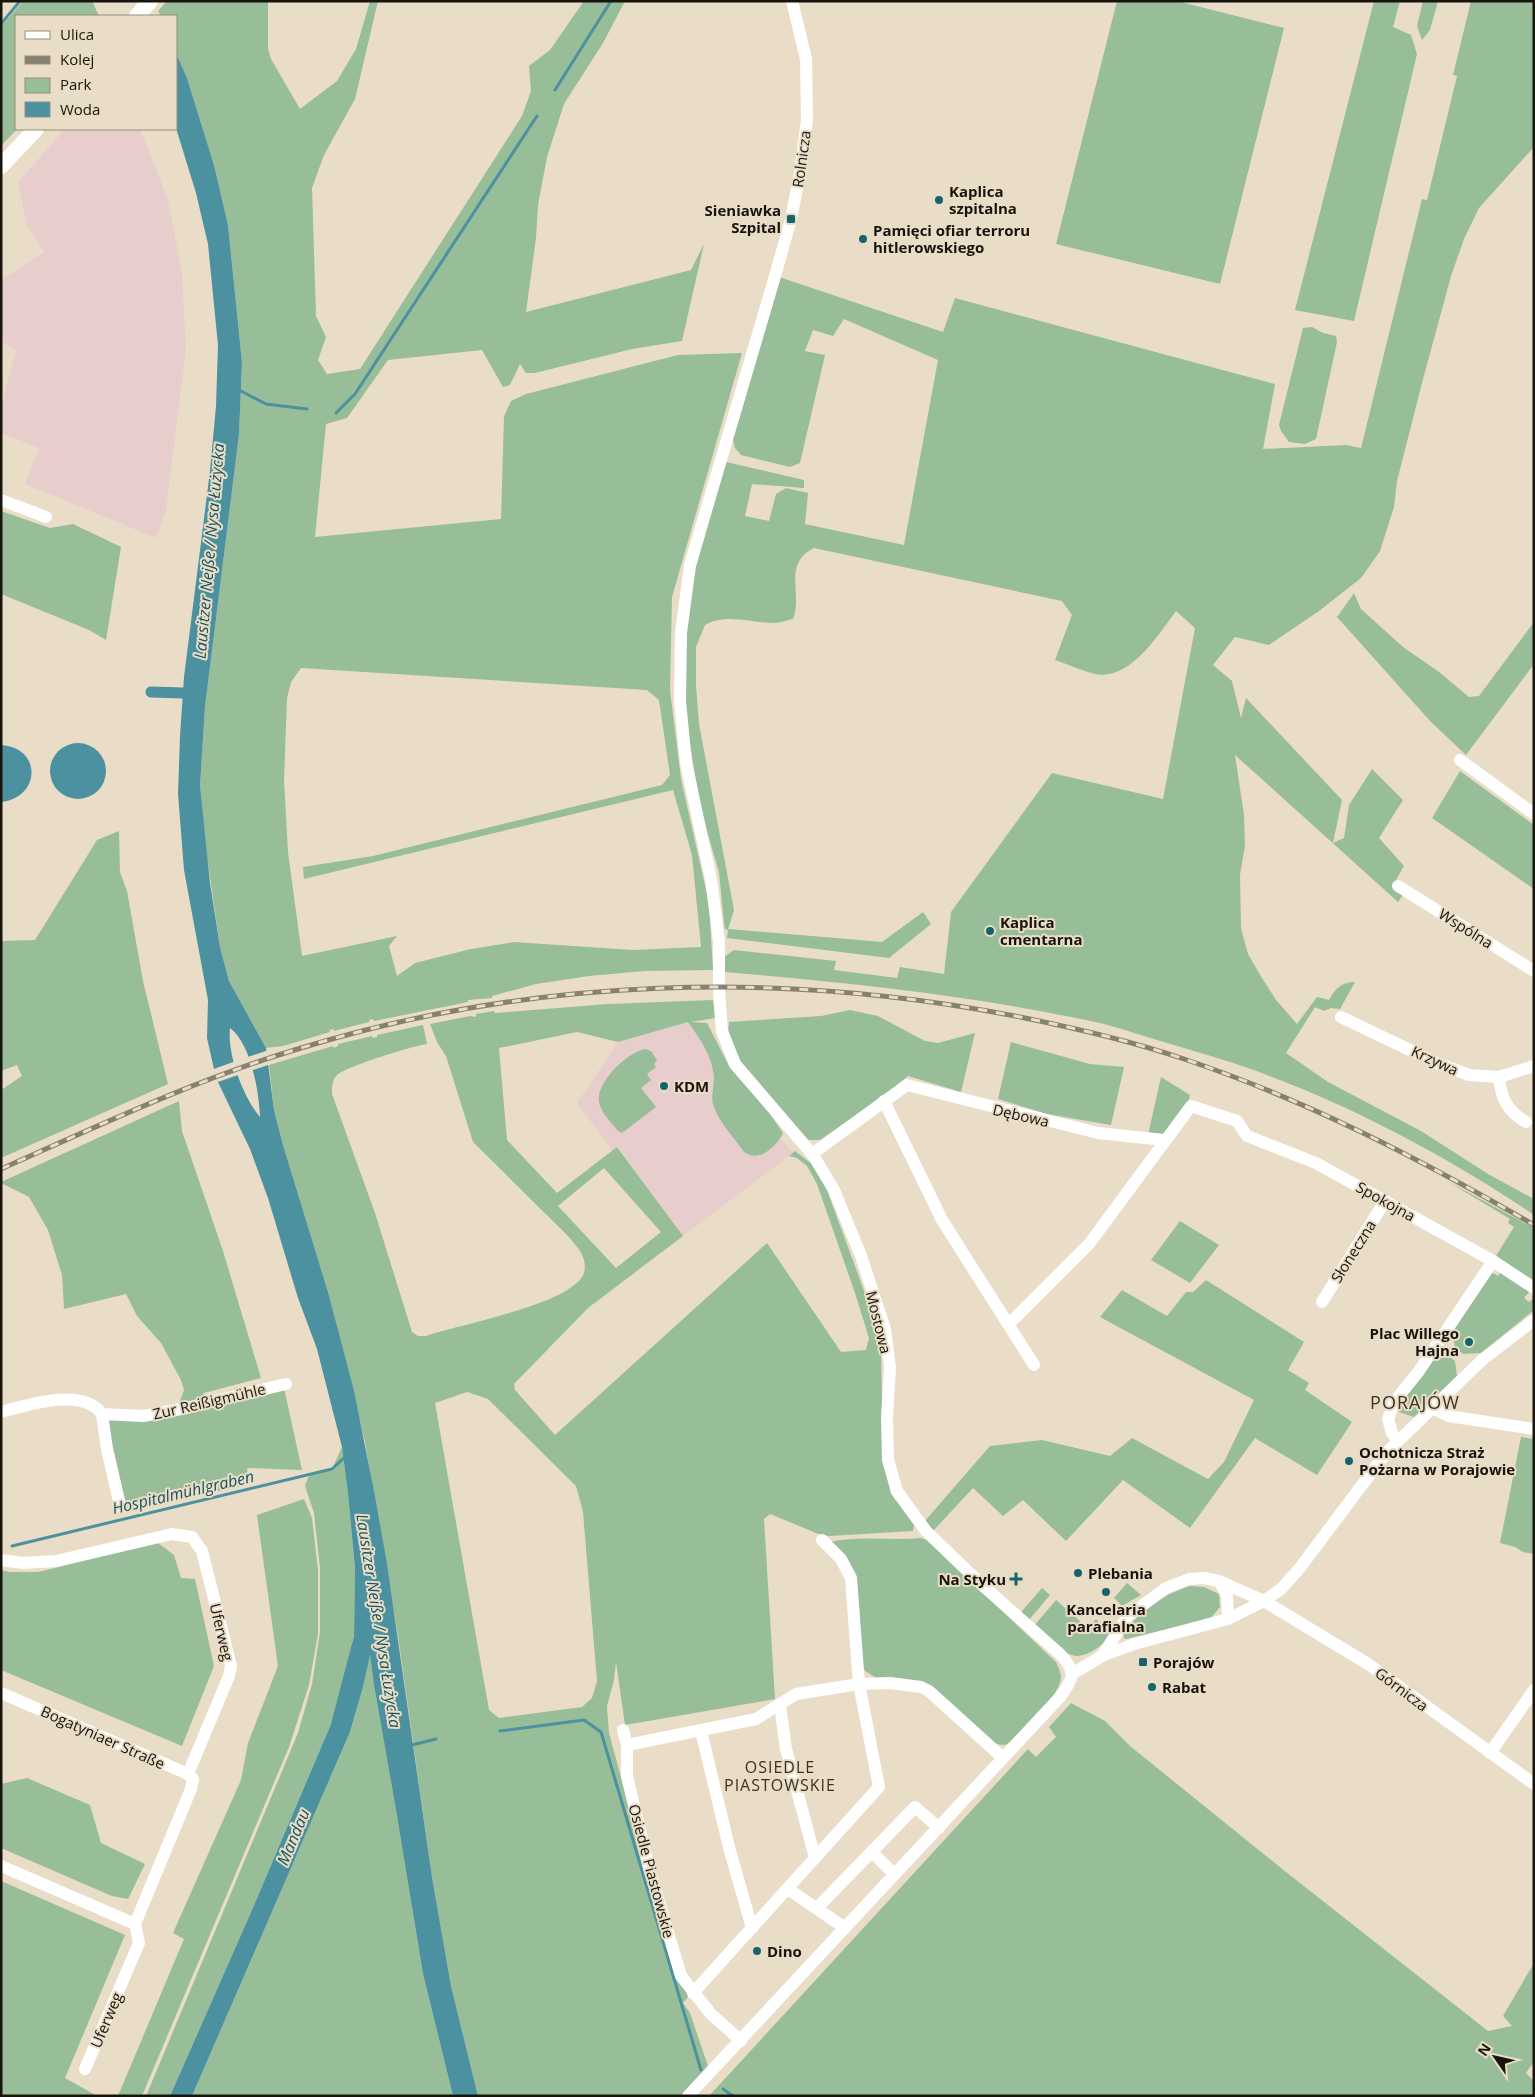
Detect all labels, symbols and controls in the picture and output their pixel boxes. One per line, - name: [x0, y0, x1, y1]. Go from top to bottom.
- legend: [15, 15, 178, 130]
- text: Ulica: [60, 24, 94, 44]
- text: Kolej: [60, 49, 94, 69]
- text: Park: [60, 74, 91, 94]
- text: Woda: [60, 99, 100, 119]
- street label: Rolnicza: [787, 129, 815, 189]
- place label: Kaplica szpitalna: [949, 181, 1017, 218]
- marker: Kaplica szpitalna: [933, 194, 945, 206]
- place label: Sieniawka Szpital: [705, 200, 781, 237]
- marker: Sieniawka Szpital: [785, 213, 797, 225]
- place label: Pamięci ofiar terroru hitlerowskiego: [873, 220, 1030, 257]
- marker: Pamięci ofiar terroru hitlerowskiego: [857, 233, 869, 245]
- water label: Lausitzer Neiße / Nysa Łużycka: [189, 442, 229, 660]
- street label: Wspólna: [1435, 903, 1497, 953]
- place label: Kaplica cmentarna: [1000, 912, 1082, 949]
- marker: Kaplica cmentarna: [984, 925, 996, 937]
- street label: Krzywa: [1408, 1040, 1462, 1080]
- place label: KDM: [674, 1076, 709, 1096]
- marker: KDM: [658, 1080, 670, 1092]
- street label: Dębowa: [991, 1099, 1051, 1131]
- street label: Spokojna: [1353, 1177, 1419, 1225]
- street label: Słoneczna: [1326, 1216, 1380, 1286]
- street label: Mostowa: [862, 1289, 896, 1355]
- place label: Plac Willego Hajna: [1369, 1323, 1459, 1360]
- marker: Plac Willego Hajna: [1463, 1336, 1475, 1348]
- street label: Zur Reißigmühle: [151, 1378, 267, 1424]
- district label: PORAJÓW: [1370, 1390, 1460, 1414]
- place label: Ochotnicza Straż Pożarna w Porajowie: [1359, 1442, 1515, 1479]
- marker: Ochotnicza Straż Pożarna w Porajowie: [1343, 1455, 1355, 1467]
- water label: Hospitalmühlgraben: [110, 1465, 256, 1519]
- water label: Lausitzer Neiße / Nysa Łużycka: [351, 1512, 407, 1730]
- place label: Plebania: [1088, 1563, 1153, 1583]
- marker: Plebania: [1072, 1567, 1084, 1579]
- place label: Na Styku: [938, 1569, 1006, 1589]
- marker: Na Styku: [1010, 1573, 1022, 1585]
- marker: Kancelaria parafialna: [1100, 1586, 1112, 1598]
- place label: Kancelaria parafialna: [1066, 1599, 1146, 1636]
- street label: Uferweg: [206, 1601, 238, 1663]
- place label: Porajów: [1153, 1652, 1214, 1672]
- marker: Porajów: [1137, 1656, 1149, 1668]
- street label: Górnicza: [1371, 1662, 1433, 1716]
- place label: Rabat: [1162, 1677, 1207, 1697]
- marker: Rabat: [1146, 1681, 1158, 1693]
- street label: Bogatyniaer Straße: [38, 1701, 168, 1773]
- district label: OSIEDLE PIASTOWSKIE: [724, 1756, 836, 1796]
- street label: Osiedle Piastowskie: [625, 1802, 679, 1940]
- water label: Mandau: [271, 1805, 315, 1869]
- place label: Dino: [767, 1941, 802, 1961]
- marker: Dino: [751, 1945, 763, 1957]
- street label: Uferweg: [85, 1989, 127, 2051]
- north arrow: [1470, 2032, 1520, 2082]
- text: N: [1473, 2039, 1495, 2059]

